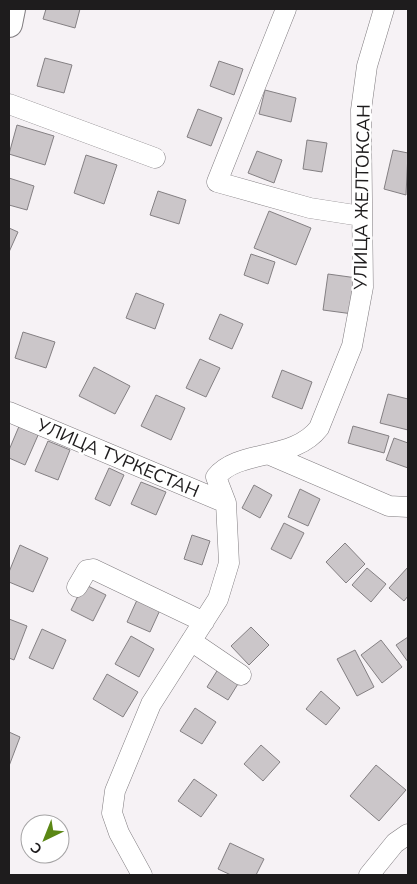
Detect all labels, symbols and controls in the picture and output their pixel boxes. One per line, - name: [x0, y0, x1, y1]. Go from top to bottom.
- street label: УЛИЦА ЖЕЛТОКСАН: [348, 104, 376, 291]
- street label: УЛИЦА ТУРКЕСТАН: [32, 413, 203, 503]
- north arrow: [20, 814, 70, 864]
- text: С: [26, 838, 46, 858]

